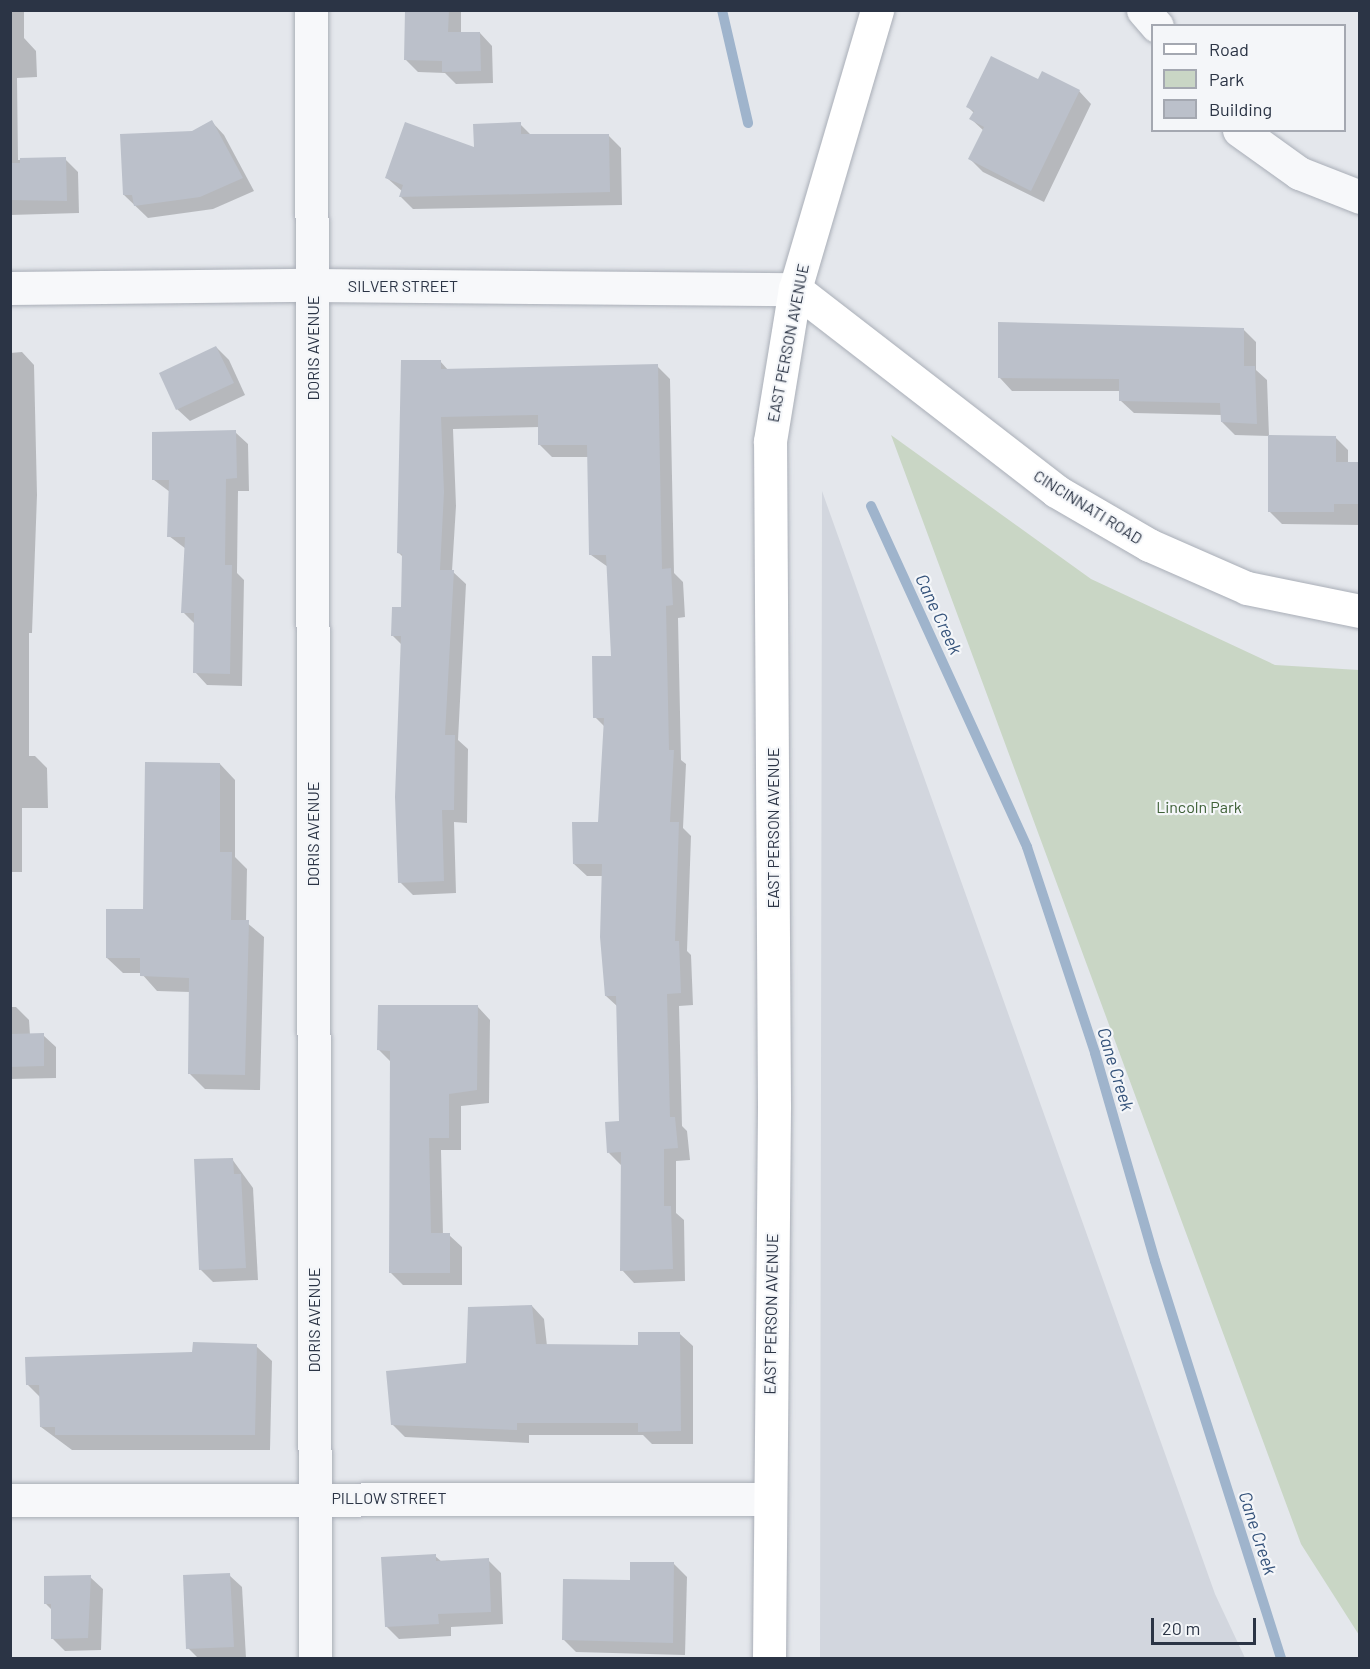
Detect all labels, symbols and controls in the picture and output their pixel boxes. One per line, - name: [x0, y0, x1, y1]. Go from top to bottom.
- legend: [1151, 24, 1346, 132]
- text: Road: [1209, 38, 1249, 60]
- text: Park: [1209, 68, 1244, 90]
- text: Building: [1209, 98, 1272, 120]
- street label: EAST PERSON AVENUE: [763, 262, 813, 424]
- street label: SILVER STREET: [348, 276, 458, 296]
- street label: DORIS AVENUE: [303, 296, 323, 400]
- street label: CINCINNATI ROAD: [1030, 466, 1146, 548]
- water label: Cane Creek: [911, 570, 967, 658]
- street label: EAST PERSON AVENUE: [763, 747, 783, 909]
- street label: DORIS AVENUE: [303, 782, 323, 886]
- park label: Lincoln Park: [1156, 797, 1242, 817]
- water label: Cane Creek: [1093, 1025, 1139, 1113]
- street label: EAST PERSON AVENUE: [760, 1233, 782, 1395]
- street label: DORIS AVENUE: [304, 1268, 324, 1372]
- street label: PILLOW STREET: [331, 1488, 447, 1508]
- water label: Cane Creek: [1234, 1489, 1282, 1577]
- scale bar: [1154, 1606, 1259, 1644]
- text: 20 m: [1162, 1617, 1200, 1639]

